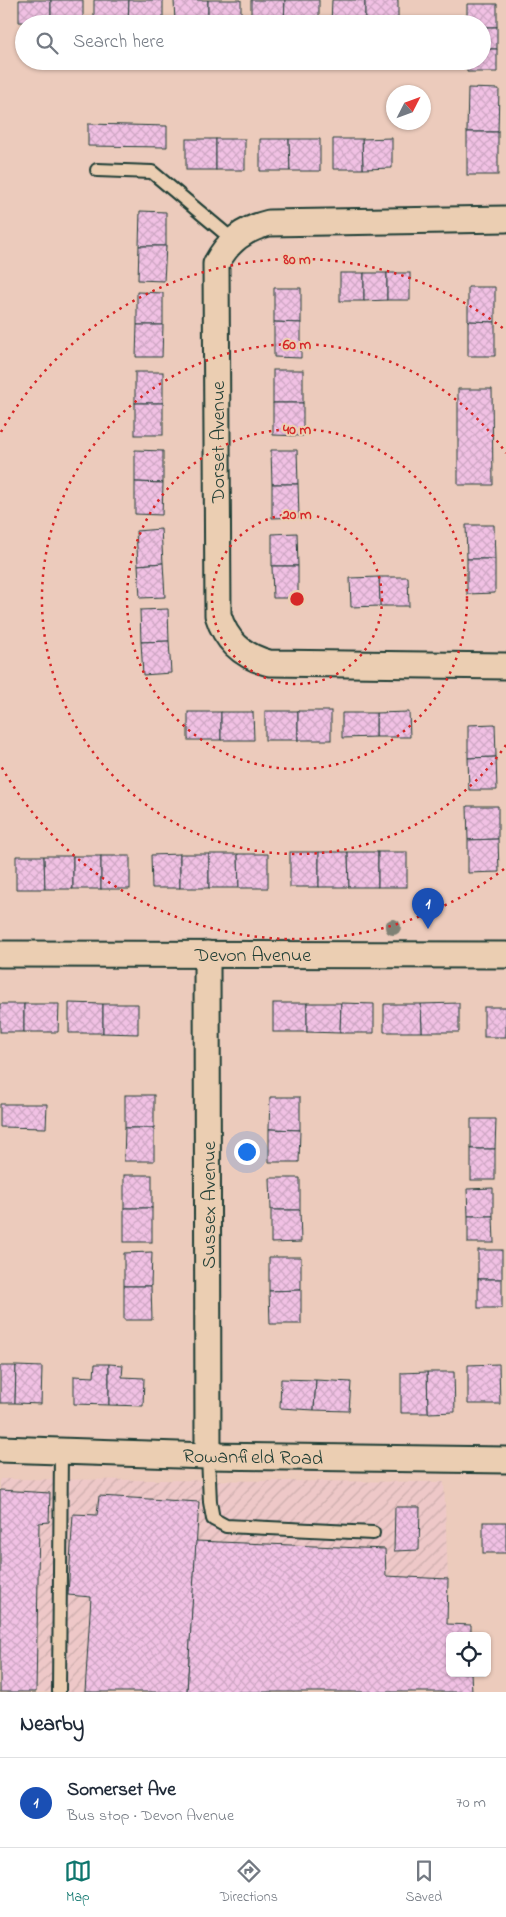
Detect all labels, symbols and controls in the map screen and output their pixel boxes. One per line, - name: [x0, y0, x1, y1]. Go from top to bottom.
- search box: [15, 15, 491, 70]
- icon: search: [33, 29, 61, 57]
- text: Search here: [73, 29, 164, 56]
- north arrow: [386, 85, 431, 130]
- text: 80 m: [282, 249, 311, 271]
- text: 60 m: [282, 334, 312, 356]
- street label: Dorset Avenue: [205, 381, 234, 504]
- text: 40 m: [282, 419, 311, 441]
- text: 20 m: [281, 504, 312, 526]
- centre of rings: [288, 590, 306, 608]
- pin: 1: [412, 888, 444, 929]
- street label: Devon Avenue: [194, 942, 311, 971]
- your location: [234, 1139, 260, 1165]
- street label: Sussex Avenue: [196, 1141, 225, 1269]
- street label: Rowanfield Road: [183, 1443, 323, 1474]
- map controls: [446, 1632, 491, 1677]
- button: locate: [446, 1632, 491, 1677]
- text: Nearby: [20, 1710, 84, 1740]
- text: Somerset Ave: [67, 1777, 176, 1804]
- text: 1: [33, 1791, 39, 1815]
- text: 70 m: [456, 1791, 486, 1815]
- text: Bus stop · Devon Avenue: [67, 1804, 234, 1828]
- tab: Map: [64, 1857, 92, 1908]
- tab: Directions: [220, 1857, 278, 1908]
- tab: Saved: [406, 1857, 442, 1908]

